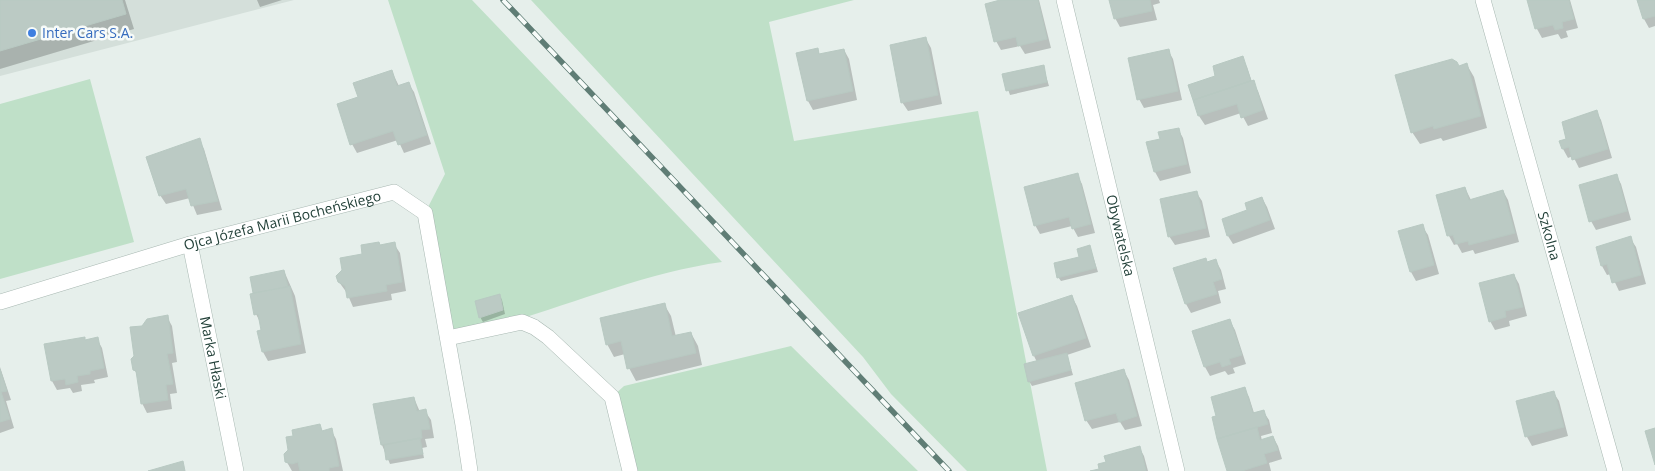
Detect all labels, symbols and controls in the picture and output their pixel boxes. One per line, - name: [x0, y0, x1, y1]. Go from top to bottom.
- place label: Inter Cars S.A.: [42, 23, 133, 42]
- marker: Inter Cars S.A.: [26, 27, 38, 39]
- street label: Ojca Józefa Marii Bocheńskiego: [181, 186, 383, 254]
- street label: Obywatelska: [1102, 192, 1140, 278]
- street label: Szkolna: [1534, 209, 1565, 262]
- street label: Marka Hłaski: [196, 314, 231, 401]

